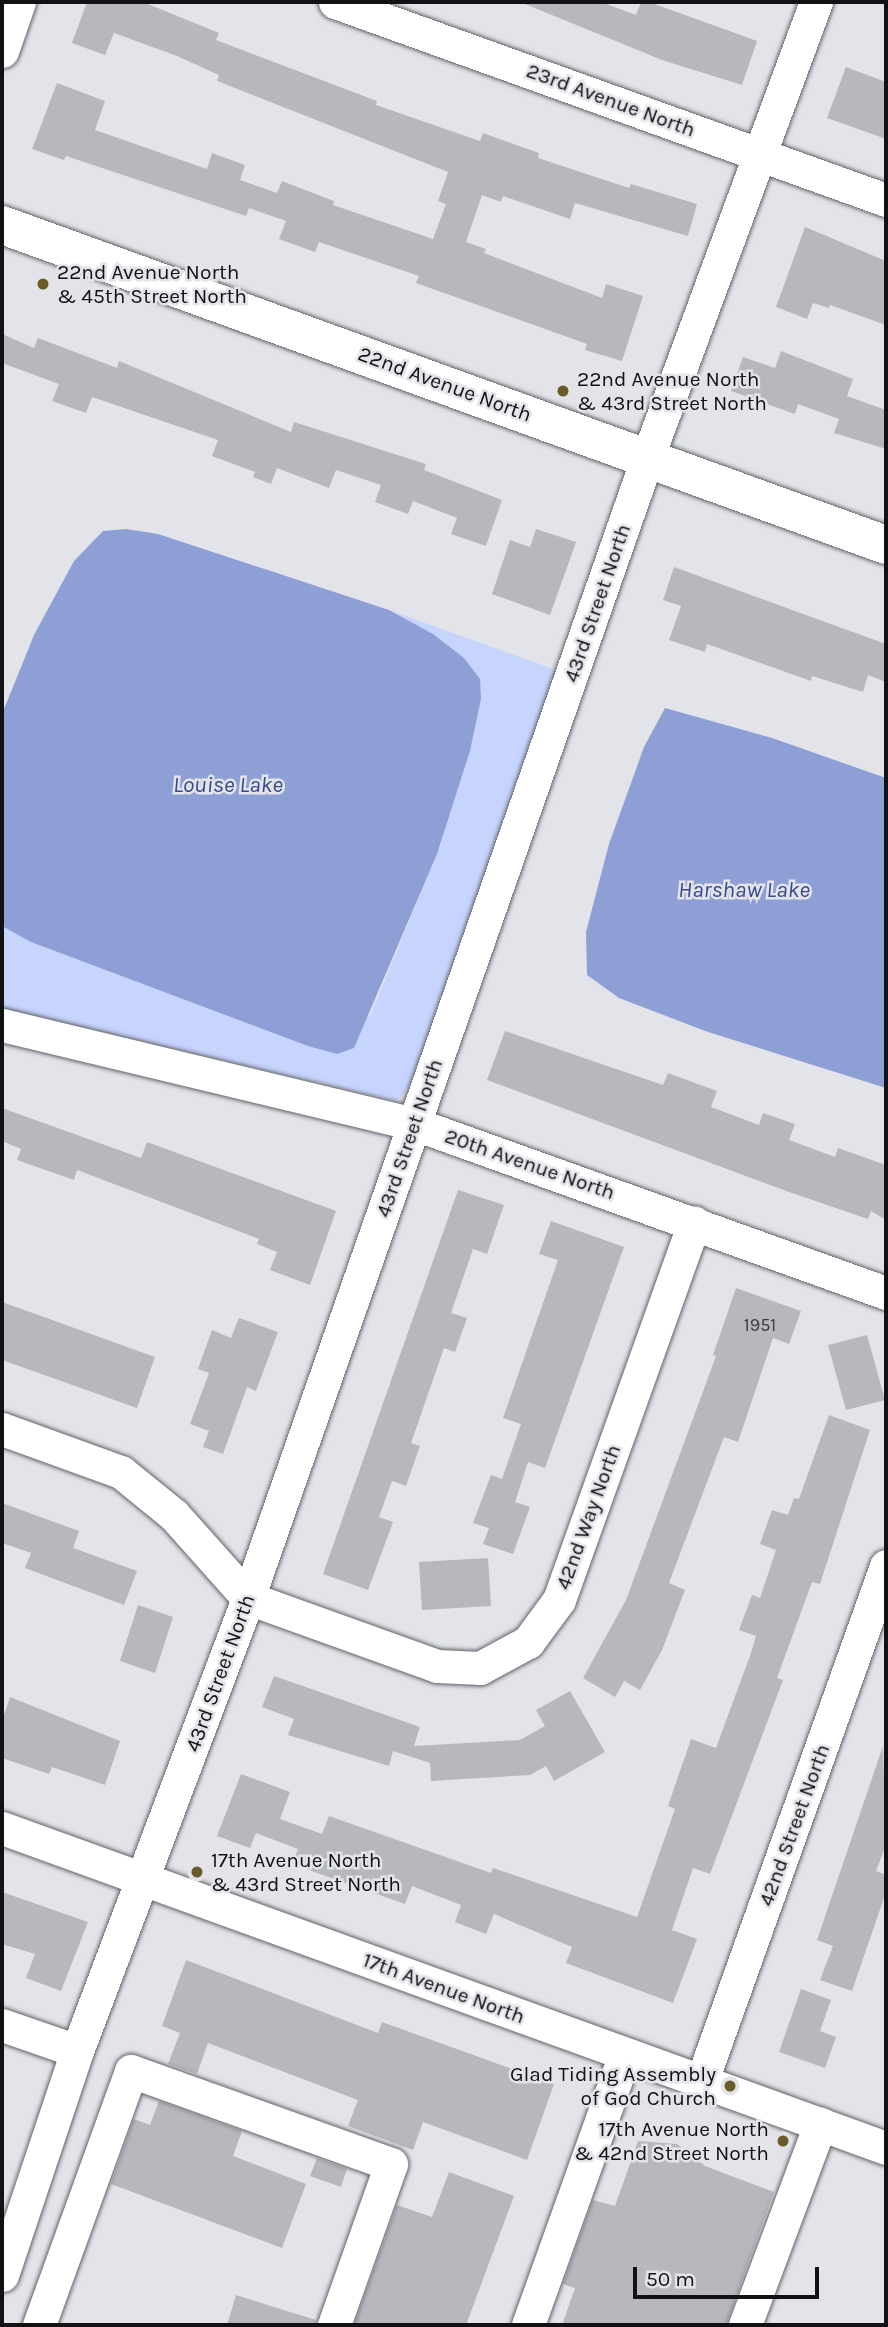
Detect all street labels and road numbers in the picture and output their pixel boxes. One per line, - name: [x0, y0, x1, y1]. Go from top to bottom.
- street label: 23rd Avenue North: [523, 58, 699, 142]
- street label: 22nd Avenue North: [355, 341, 535, 427]
- street label: 43rd Street North: [558, 521, 636, 685]
- street label: 43rd Street North: [370, 1056, 448, 1220]
- street label: 20th Avenue North: [442, 1123, 618, 1205]
- street label: 42nd Way North: [550, 1441, 626, 1593]
- street label: 43rd Street North: [180, 1591, 260, 1755]
- street label: 42nd Street North: [753, 1741, 835, 1909]
- street label: 17th Avenue North: [360, 1947, 528, 2029]

